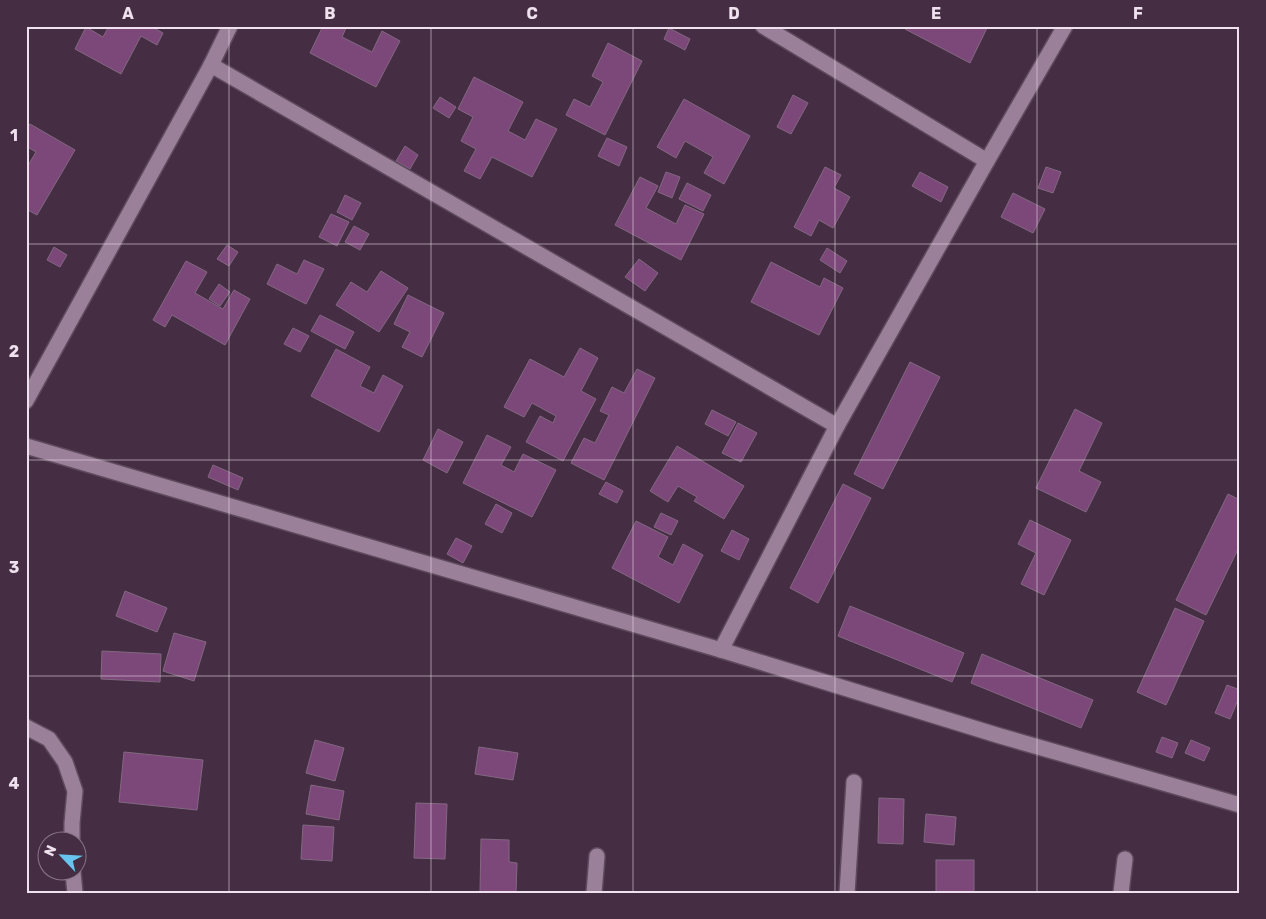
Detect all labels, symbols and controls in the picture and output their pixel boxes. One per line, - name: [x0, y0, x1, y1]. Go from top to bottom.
- text: A: [122, 4, 134, 23]
- text: B: [324, 4, 336, 23]
- text: C: [526, 4, 538, 23]
- text: D: [728, 4, 740, 23]
- text: E: [931, 4, 941, 23]
- text: F: [1133, 4, 1143, 23]
- text: 1: [10, 126, 18, 145]
- text: 2: [9, 342, 19, 361]
- text: 3: [9, 558, 19, 577]
- text: 4: [9, 774, 20, 793]
- north arrow: [38, 832, 88, 882]
- text: N: [41, 843, 61, 859]

